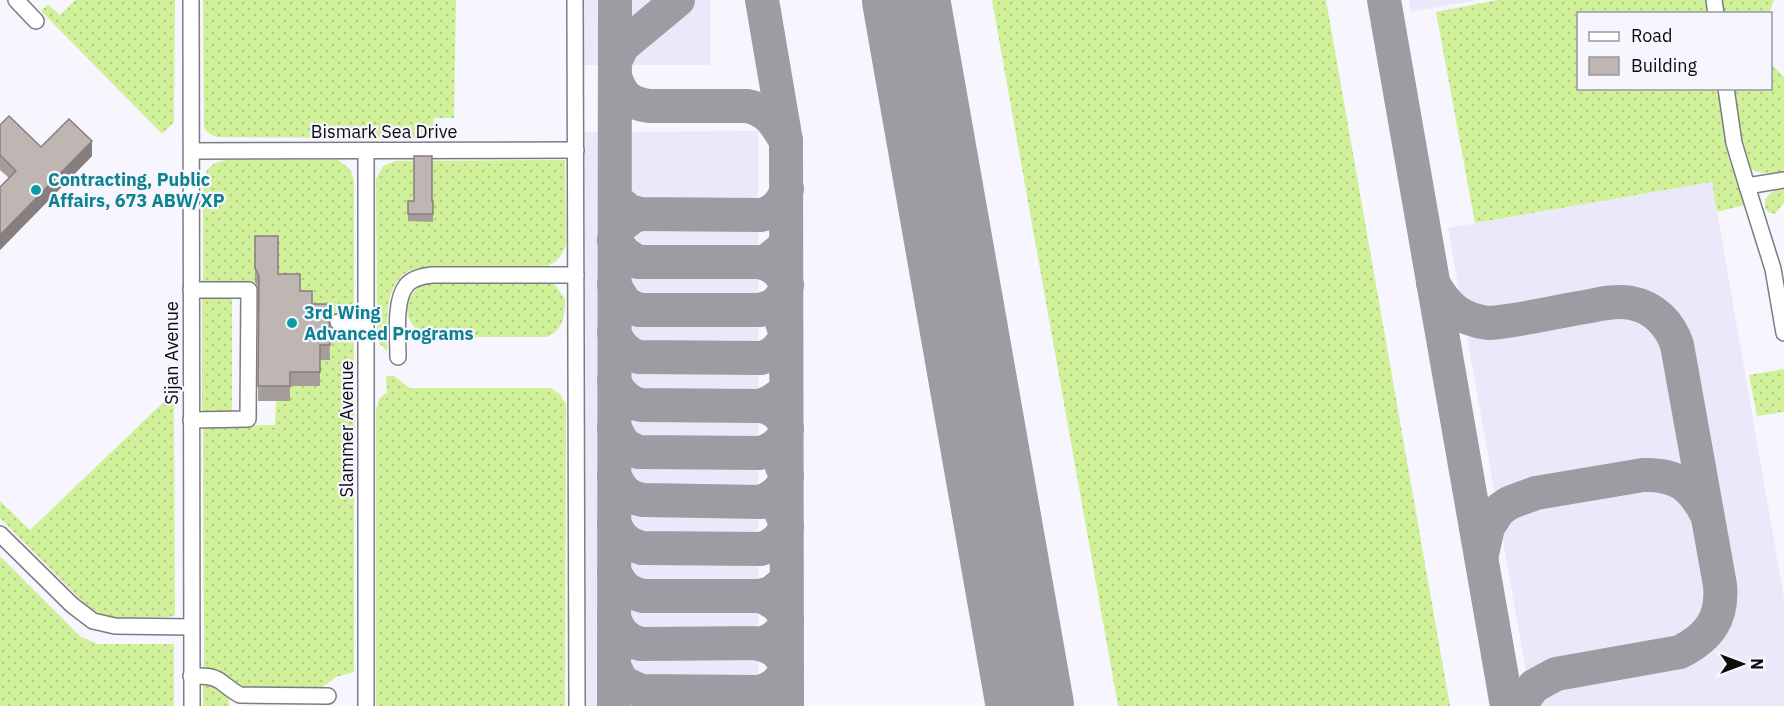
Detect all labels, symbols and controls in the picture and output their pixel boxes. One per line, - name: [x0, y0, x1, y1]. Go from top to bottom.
- legend: [1577, 12, 1772, 90]
- text: Road: [1631, 24, 1672, 47]
- text: Building: [1631, 54, 1698, 77]
- street label: Bismark Sea Drive: [311, 120, 457, 143]
- place label: Contracting, Public Affairs, 673 ABW/XP: [48, 168, 225, 212]
- marker: Contracting, Public Affairs, 673 ABW/XP: [29, 183, 43, 197]
- street label: Sijan Avenue: [160, 301, 183, 405]
- place label: 3rd Wing Advanced Programs: [304, 301, 474, 345]
- marker: 3rd Wing Advanced Programs: [285, 316, 299, 330]
- street label: Slammer Avenue: [335, 360, 358, 498]
- north arrow: [1712, 634, 1772, 694]
- text: N: [1747, 658, 1767, 670]

